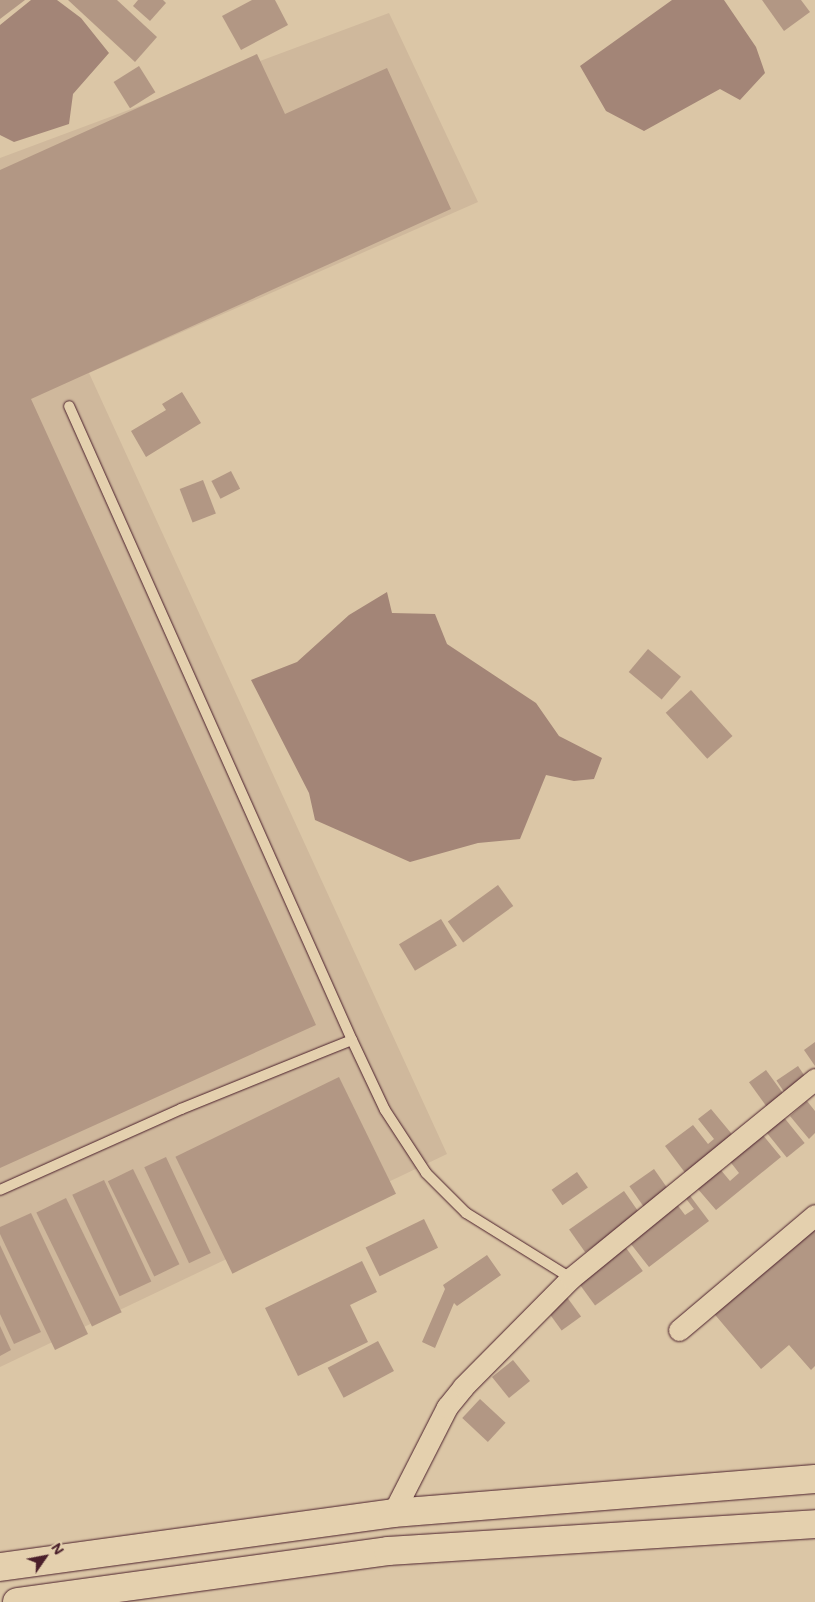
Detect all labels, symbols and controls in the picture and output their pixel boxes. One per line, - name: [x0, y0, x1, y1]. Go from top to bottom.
- north arrow: [20, 1532, 70, 1582]
- text: N: [47, 1539, 69, 1558]

